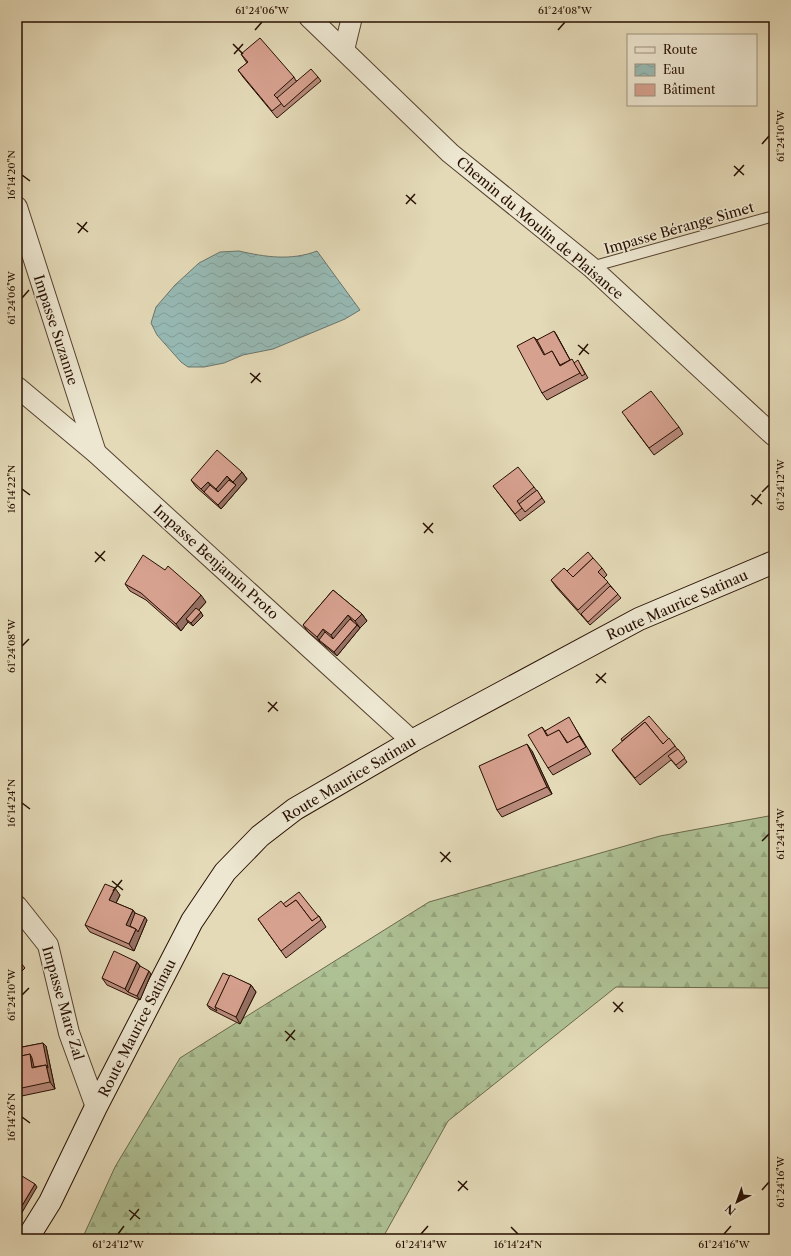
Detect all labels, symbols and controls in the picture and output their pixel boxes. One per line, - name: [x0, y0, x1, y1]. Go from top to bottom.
- text: 61°24'06"W: [235, 4, 290, 17]
- text: 61°24'08"W: [538, 4, 593, 17]
- legend: [627, 34, 757, 106]
- text: Route: [663, 42, 698, 57]
- text: Eau: [663, 62, 686, 77]
- text: Bâtiment: [663, 82, 716, 97]
- text: 61°24'10"W: [774, 109, 787, 162]
- text: 16°14'20"N: [5, 150, 18, 200]
- street label: Chemin du Moulin de Plaisance: [453, 153, 627, 303]
- street label: Impasse Bérange Simet: [602, 198, 756, 258]
- text: 61°24'06"W: [5, 270, 18, 325]
- street label: Impasse Suzanne: [30, 272, 82, 388]
- text: 61°24'12"W: [774, 458, 787, 511]
- text: 16°14'22"N: [5, 465, 18, 513]
- street label: Impasse Benjamin Proto: [150, 501, 282, 623]
- street label: Route Maurice Satinau: [604, 566, 751, 644]
- text: 61°24'08"W: [5, 618, 18, 673]
- street label: Route Maurice Satinau: [279, 732, 419, 826]
- text: 16°14'24"N: [5, 779, 18, 827]
- text: 61°24'14"W: [774, 807, 787, 860]
- street label: Impasse Mare Zal: [38, 944, 88, 1062]
- street label: Route Maurice Satinau: [94, 956, 180, 1100]
- text: 61°24'10"W: [5, 968, 18, 1021]
- text: 16°14'26"N: [5, 1093, 18, 1141]
- text: 61°24'16"W: [774, 1155, 787, 1208]
- north arrow: [717, 1182, 757, 1222]
- text: N: [722, 1201, 739, 1218]
- text: 61°24'12"W: [92, 1238, 145, 1251]
- text: 61°24'14"W: [395, 1238, 448, 1251]
- text: 16°14'24"N: [494, 1238, 542, 1251]
- text: 61°24'16"W: [698, 1238, 751, 1251]

